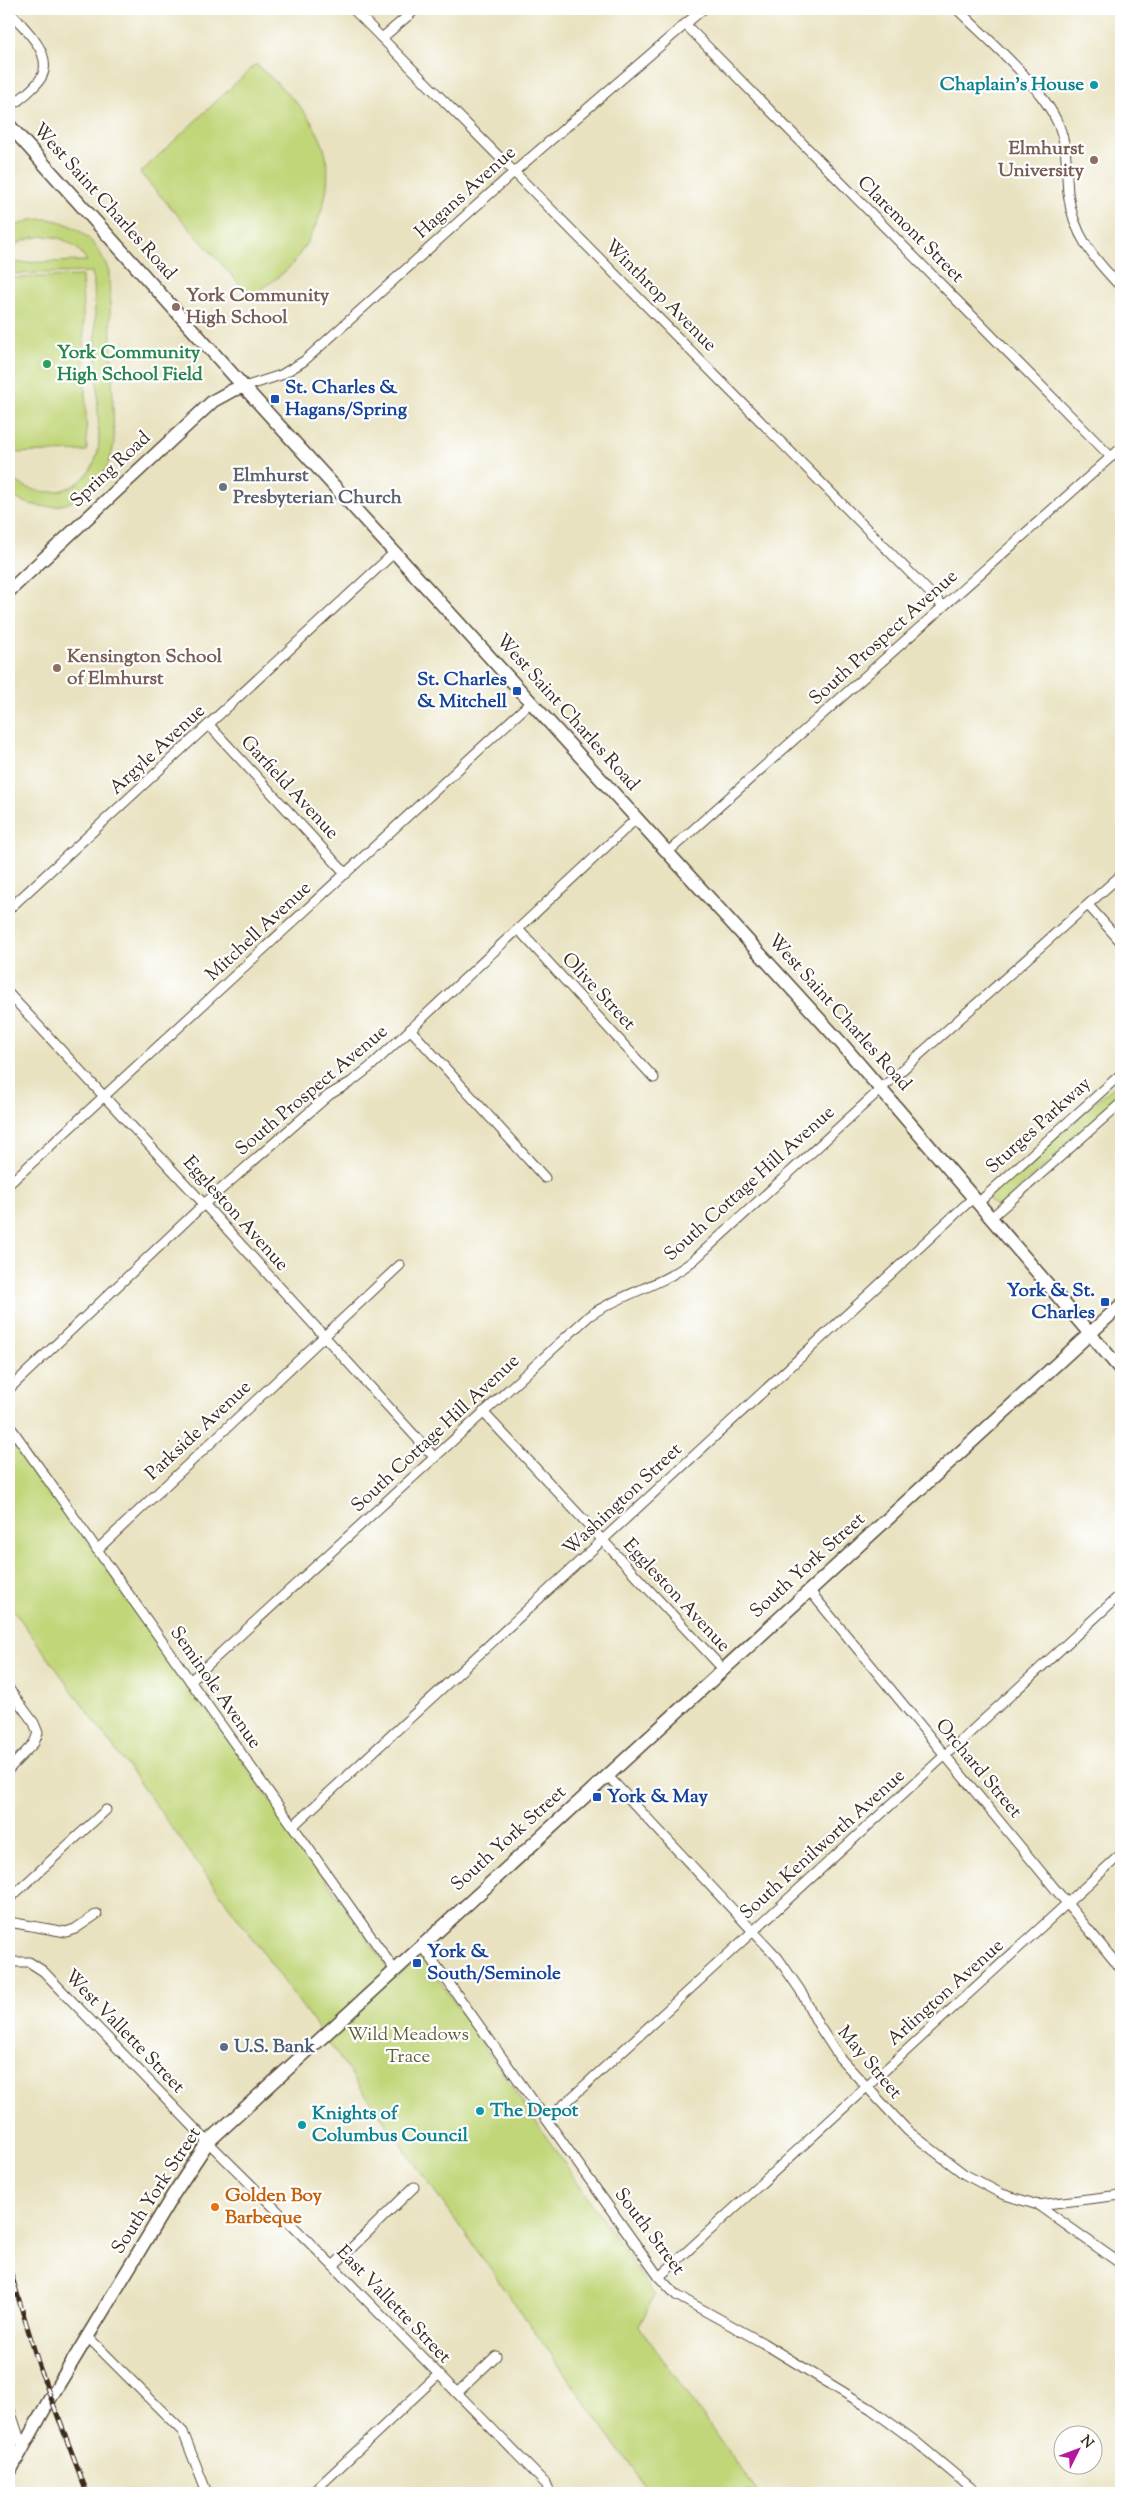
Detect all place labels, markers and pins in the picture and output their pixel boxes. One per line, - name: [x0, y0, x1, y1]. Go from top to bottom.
- place label: Chaplain's House: [940, 72, 1084, 99]
- marker: Chaplain's House: [1088, 79, 1100, 91]
- place label: Elmhurst University: [998, 136, 1085, 185]
- marker: Elmhurst University: [1088, 154, 1100, 166]
- place label: York Community High School: [186, 283, 330, 332]
- marker: York Community High School: [170, 301, 182, 313]
- place label: York Community High School Field: [57, 340, 203, 389]
- marker: York Community High School Field: [41, 358, 53, 370]
- place label: St. Charles & Hagans/Spring: [285, 375, 408, 424]
- marker: St. Charles & Hagans/Spring: [269, 393, 281, 405]
- place label: Elmhurst Presbyterian Church: [233, 463, 403, 512]
- marker: Elmhurst Presbyterian Church: [217, 481, 229, 493]
- place label: Kensington School of Elmhurst: [67, 644, 223, 693]
- marker: Kensington School of Elmhurst: [51, 662, 63, 674]
- place label: St. Charles & Mitchell: [417, 667, 508, 716]
- marker: St. Charles & Mitchell: [511, 685, 523, 697]
- place label: York & St. Charles: [1007, 1278, 1096, 1327]
- marker: York & St. Charles: [1099, 1296, 1111, 1308]
- place label: York & May: [607, 1784, 708, 1811]
- marker: York & May: [591, 1791, 603, 1803]
- place label: York & South/Seminole: [427, 1939, 561, 1988]
- marker: York & South/Seminole: [411, 1957, 423, 1969]
- place label: U.S. Bank: [234, 2034, 316, 2061]
- marker: U.S. Bank: [218, 2041, 230, 2053]
- place label: The Depot: [490, 2098, 579, 2125]
- place label: Knights of Columbus Council: [312, 2101, 469, 2150]
- marker: The Depot: [474, 2105, 486, 2117]
- marker: Knights of Columbus Council: [296, 2119, 308, 2131]
- place label: Golden Boy Barbeque: [225, 2183, 322, 2232]
- marker: Golden Boy Barbeque: [209, 2201, 221, 2213]

